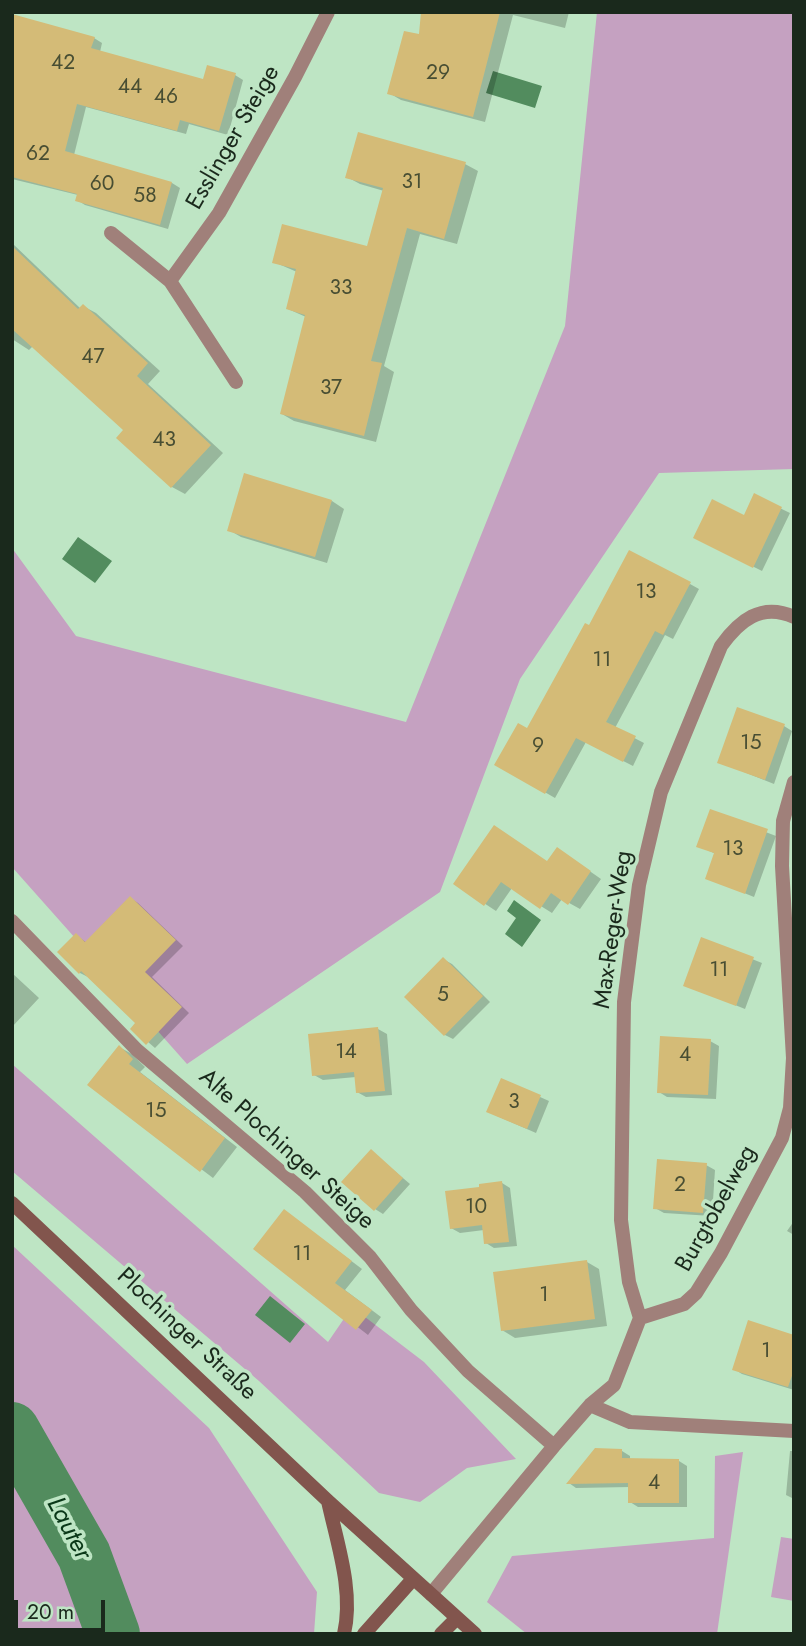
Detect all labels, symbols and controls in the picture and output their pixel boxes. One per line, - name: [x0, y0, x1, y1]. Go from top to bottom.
- house number: 42: [51, 51, 75, 77]
- street label: Esslinger Steige: [181, 61, 287, 215]
- house number: 29: [426, 61, 450, 87]
- house number: 44: [118, 75, 142, 101]
- house number: 46: [154, 85, 178, 111]
- house number: 62: [26, 142, 50, 168]
- house number: 31: [402, 170, 422, 196]
- house number: 60: [90, 172, 114, 198]
- house number: 58: [133, 184, 157, 210]
- house number: 33: [330, 276, 352, 302]
- house number: 47: [81, 345, 105, 371]
- house number: 37: [320, 376, 342, 402]
- house number: 43: [152, 428, 176, 454]
- house number: 13: [636, 580, 656, 606]
- house number: 11: [593, 648, 611, 674]
- house number: 15: [740, 731, 762, 757]
- house number: 9: [532, 734, 544, 760]
- house number: 13: [723, 837, 743, 863]
- street label: Max-Reger-Weg: [589, 849, 639, 1011]
- house number: 11: [710, 958, 728, 984]
- house number: 5: [437, 983, 449, 1009]
- house number: 14: [335, 1040, 357, 1066]
- house number: 4: [679, 1043, 691, 1069]
- street label: Alte Plochinger Steige: [192, 1064, 380, 1236]
- house number: 3: [508, 1090, 520, 1116]
- house number: 15: [145, 1099, 167, 1125]
- street label: Burgtobelweg: [670, 1141, 764, 1277]
- house number: 2: [674, 1173, 686, 1199]
- house number: 10: [465, 1195, 487, 1221]
- house number: 11: [293, 1242, 311, 1268]
- street label: Plochinger Straße: [110, 1263, 262, 1407]
- house number: 1: [539, 1283, 549, 1309]
- house number: 1: [761, 1339, 771, 1365]
- house number: 4: [648, 1471, 660, 1497]
- water label: Lauter: [39, 1492, 97, 1566]
- scale bar: [18, 1586, 108, 1630]
- text: 20 m: [27, 1597, 74, 1627]

